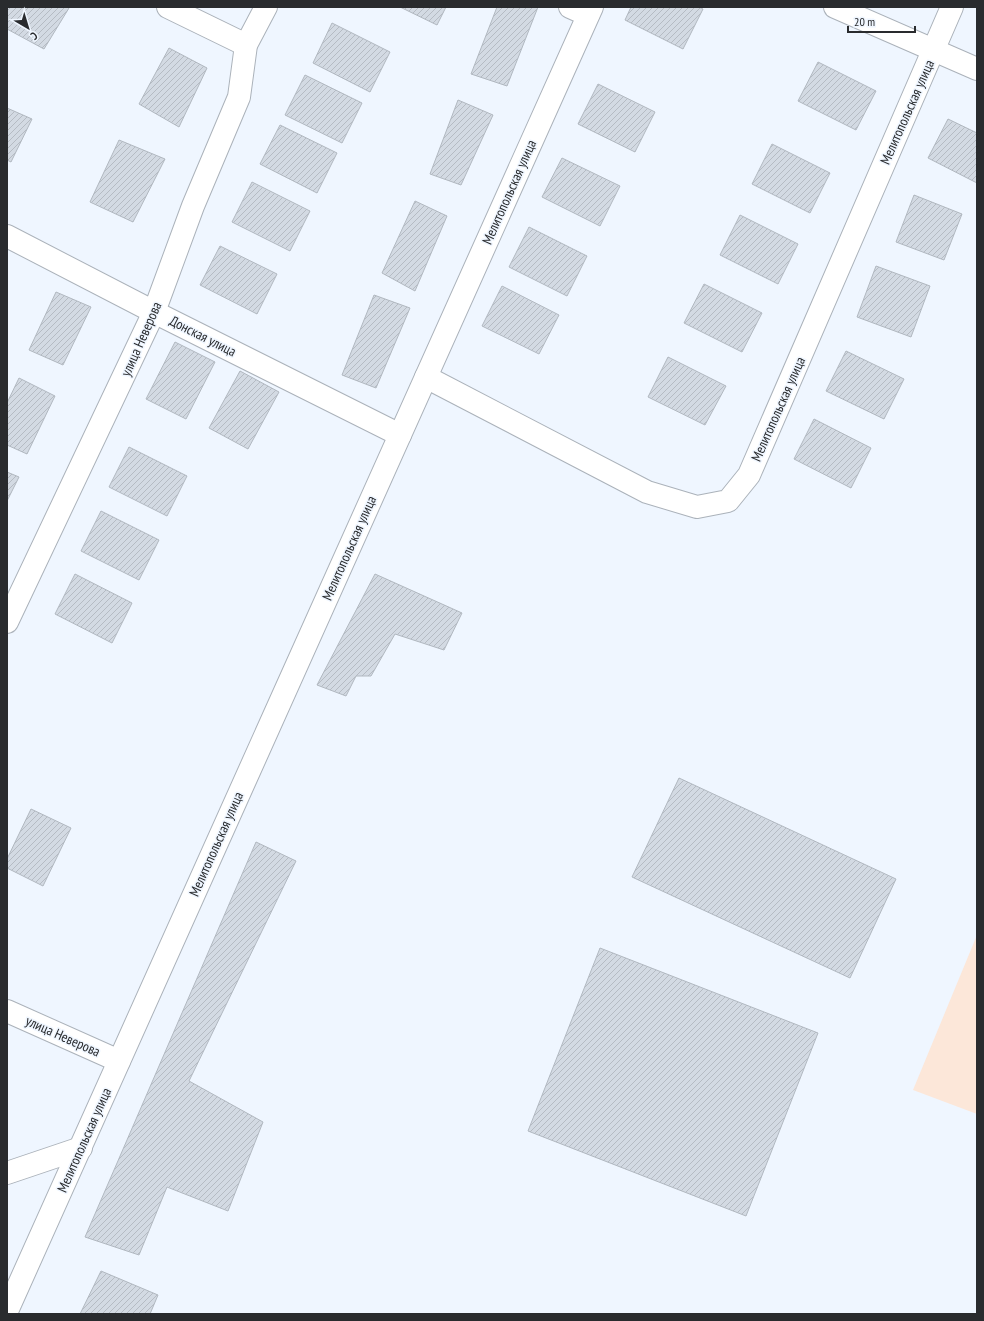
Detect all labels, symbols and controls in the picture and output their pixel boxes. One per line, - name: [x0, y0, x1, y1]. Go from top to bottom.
- north arrow: [8, 8, 48, 48]
- scale bar: [848, 8, 915, 34]
- text: 20 m: [854, 14, 875, 29]
- text: С: [28, 29, 40, 43]
- street label: Мелитопольская улица: [876, 57, 938, 167]
- street label: Мелитопольская улица: [478, 137, 540, 247]
- street label: улица Неверова: [117, 299, 165, 379]
- street label: Донская улица: [167, 312, 239, 360]
- street label: Мелитопольская улица: [747, 354, 809, 464]
- street label: Мелитопольская улица: [318, 493, 380, 603]
- street label: Мелитопольская улица: [185, 789, 247, 899]
- street label: улица Неверова: [23, 1012, 103, 1060]
- street label: Мелитопольская улица: [53, 1085, 115, 1195]

